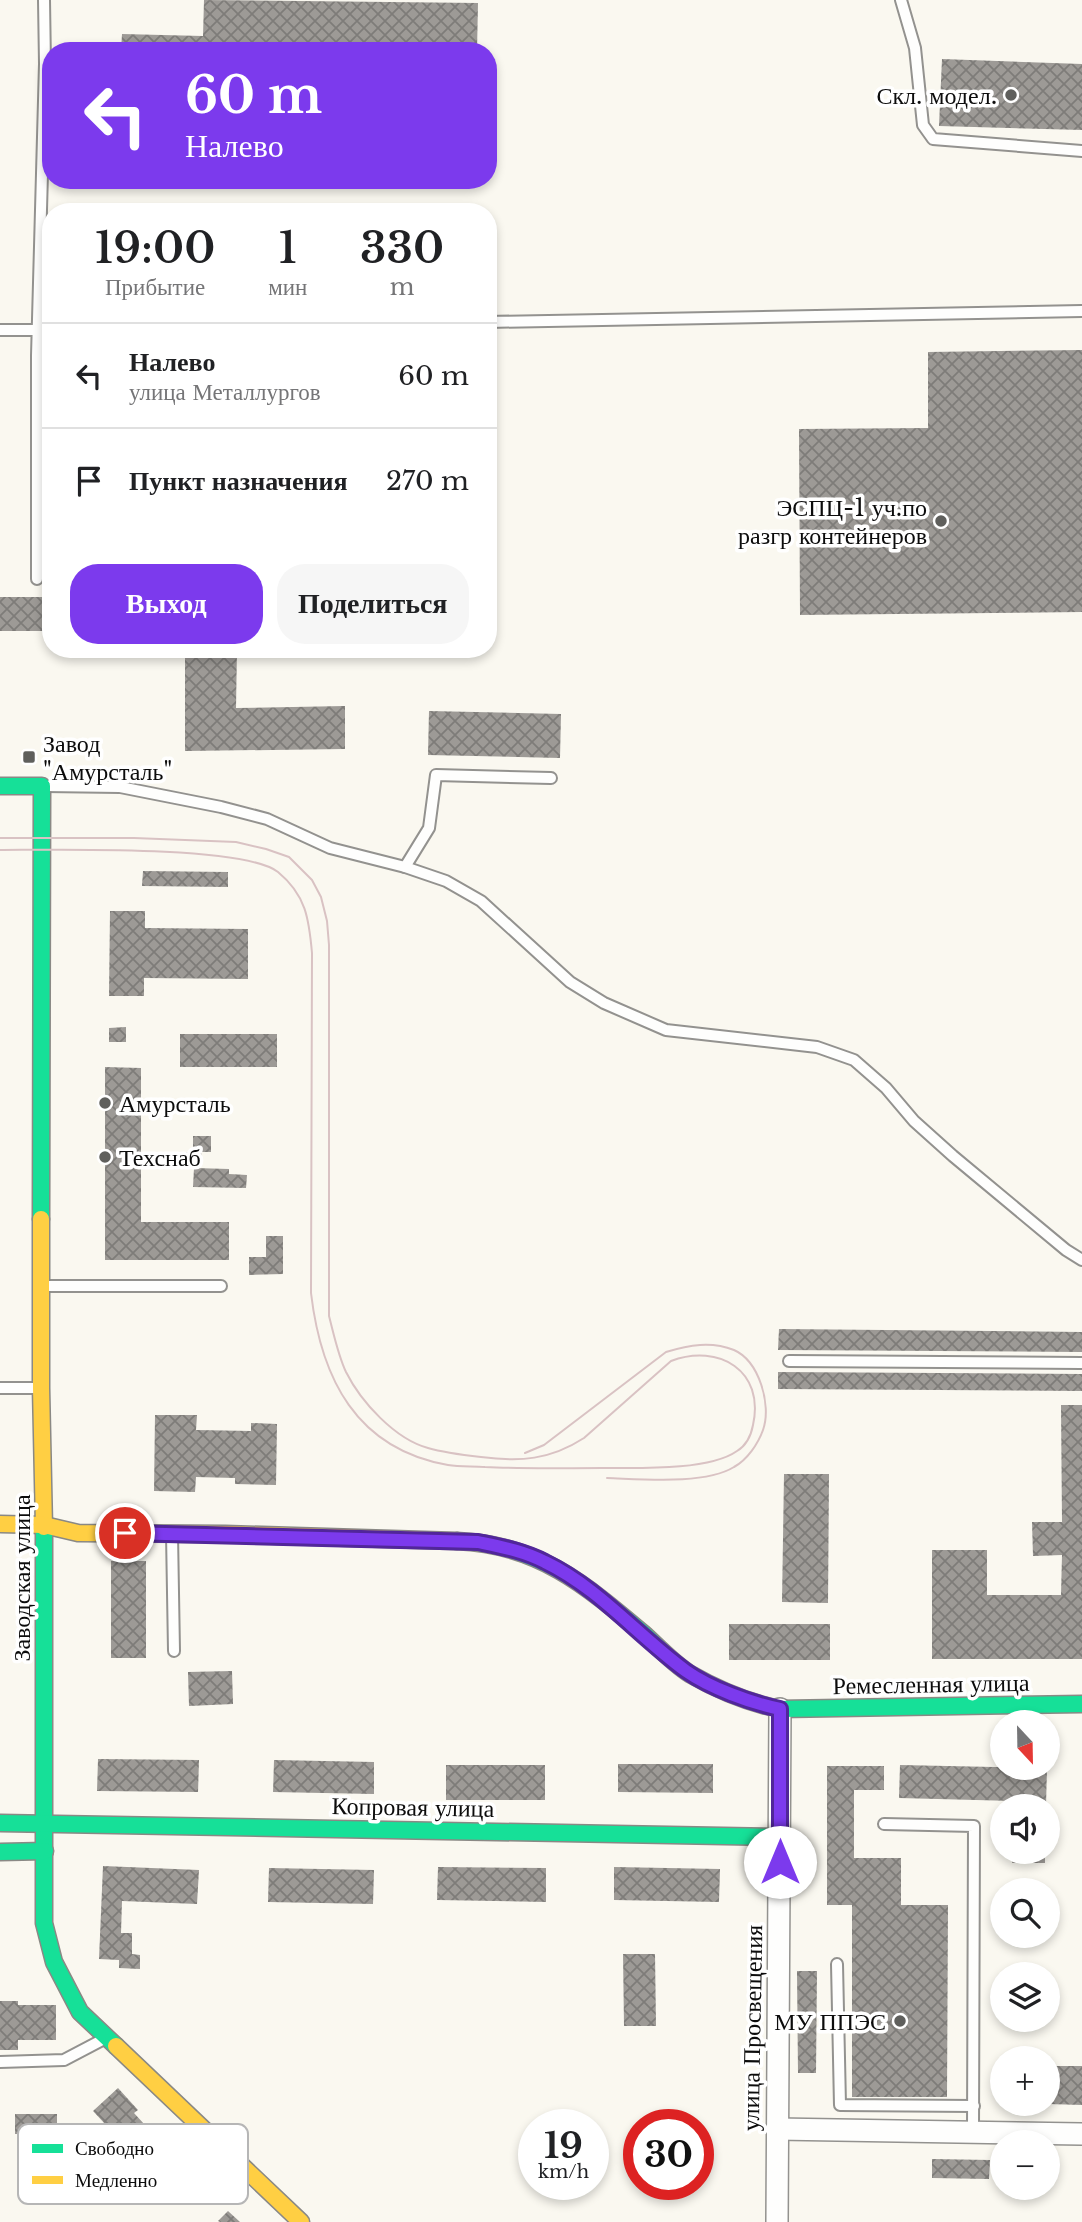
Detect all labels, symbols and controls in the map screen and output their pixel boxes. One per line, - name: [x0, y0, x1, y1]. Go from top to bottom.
- text: 60 m: [185, 65, 322, 126]
- icon: left: [70, 70, 161, 161]
- place label: Скл. модел.: [876, 81, 997, 110]
- marker: Скл. модел.: [1003, 87, 1019, 103]
- text: Налево: [185, 126, 284, 166]
- text: 19:00: [95, 222, 215, 274]
- text: 1: [279, 222, 297, 274]
- text: 330: [360, 222, 444, 274]
- text: Прибытие: [105, 273, 205, 301]
- text: мин: [268, 273, 307, 301]
- text: m: [390, 273, 415, 301]
- text: Налево: [129, 346, 215, 378]
- icon: left: [70, 357, 108, 395]
- text: 60 m: [398, 360, 469, 392]
- text: улица Металлургов: [129, 378, 321, 406]
- icon: arrive: [70, 462, 108, 500]
- text: Пункт назначения: [129, 465, 347, 497]
- text: 270 m: [386, 465, 469, 497]
- place label: ЭСПЦ-1 уч.по разгр контейнеров: [738, 493, 927, 550]
- marker: ЭСПЦ-1 уч.по разгр контейнеров: [933, 513, 949, 529]
- button: Выход: [70, 564, 263, 644]
- button: Поделиться: [277, 564, 469, 644]
- place label: Завод "Амурсталь": [43, 729, 172, 786]
- marker: Завод "Амурсталь": [21, 749, 37, 765]
- place label: Амурсталь: [119, 1089, 231, 1118]
- marker: Амурсталь: [97, 1095, 113, 1111]
- place label: Техснаб: [119, 1143, 201, 1172]
- marker: Техснаб: [97, 1149, 113, 1165]
- street label: Заводская улица: [7, 1494, 36, 1662]
- pin: [95, 1503, 155, 1563]
- icon: arrive: [106, 1514, 144, 1552]
- street label: Ремесленная улица: [832, 1668, 1030, 1700]
- north arrow: [990, 1710, 1060, 1780]
- map controls: [990, 1710, 1060, 2200]
- street label: Копровая улица: [332, 1791, 495, 1823]
- button: sound: [990, 1794, 1060, 1864]
- position arrow: [743, 1825, 817, 1899]
- button: search: [990, 1878, 1060, 1948]
- street label: улица Просвещения: [736, 1925, 768, 2131]
- button: layers: [990, 1962, 1060, 2032]
- place label: МУ ППЭС: [774, 2007, 886, 2036]
- marker: МУ ППЭС: [892, 2013, 908, 2029]
- button: +: [990, 2046, 1060, 2116]
- speed limit sign: 30: [623, 2109, 714, 2200]
- legend: [18, 2124, 248, 2204]
- text: 19: [544, 2124, 583, 2167]
- button: −: [990, 2130, 1060, 2200]
- text: Свободно: [75, 2137, 154, 2160]
- text: km/h: [538, 2161, 589, 2183]
- text: Медленно: [75, 2169, 157, 2192]

